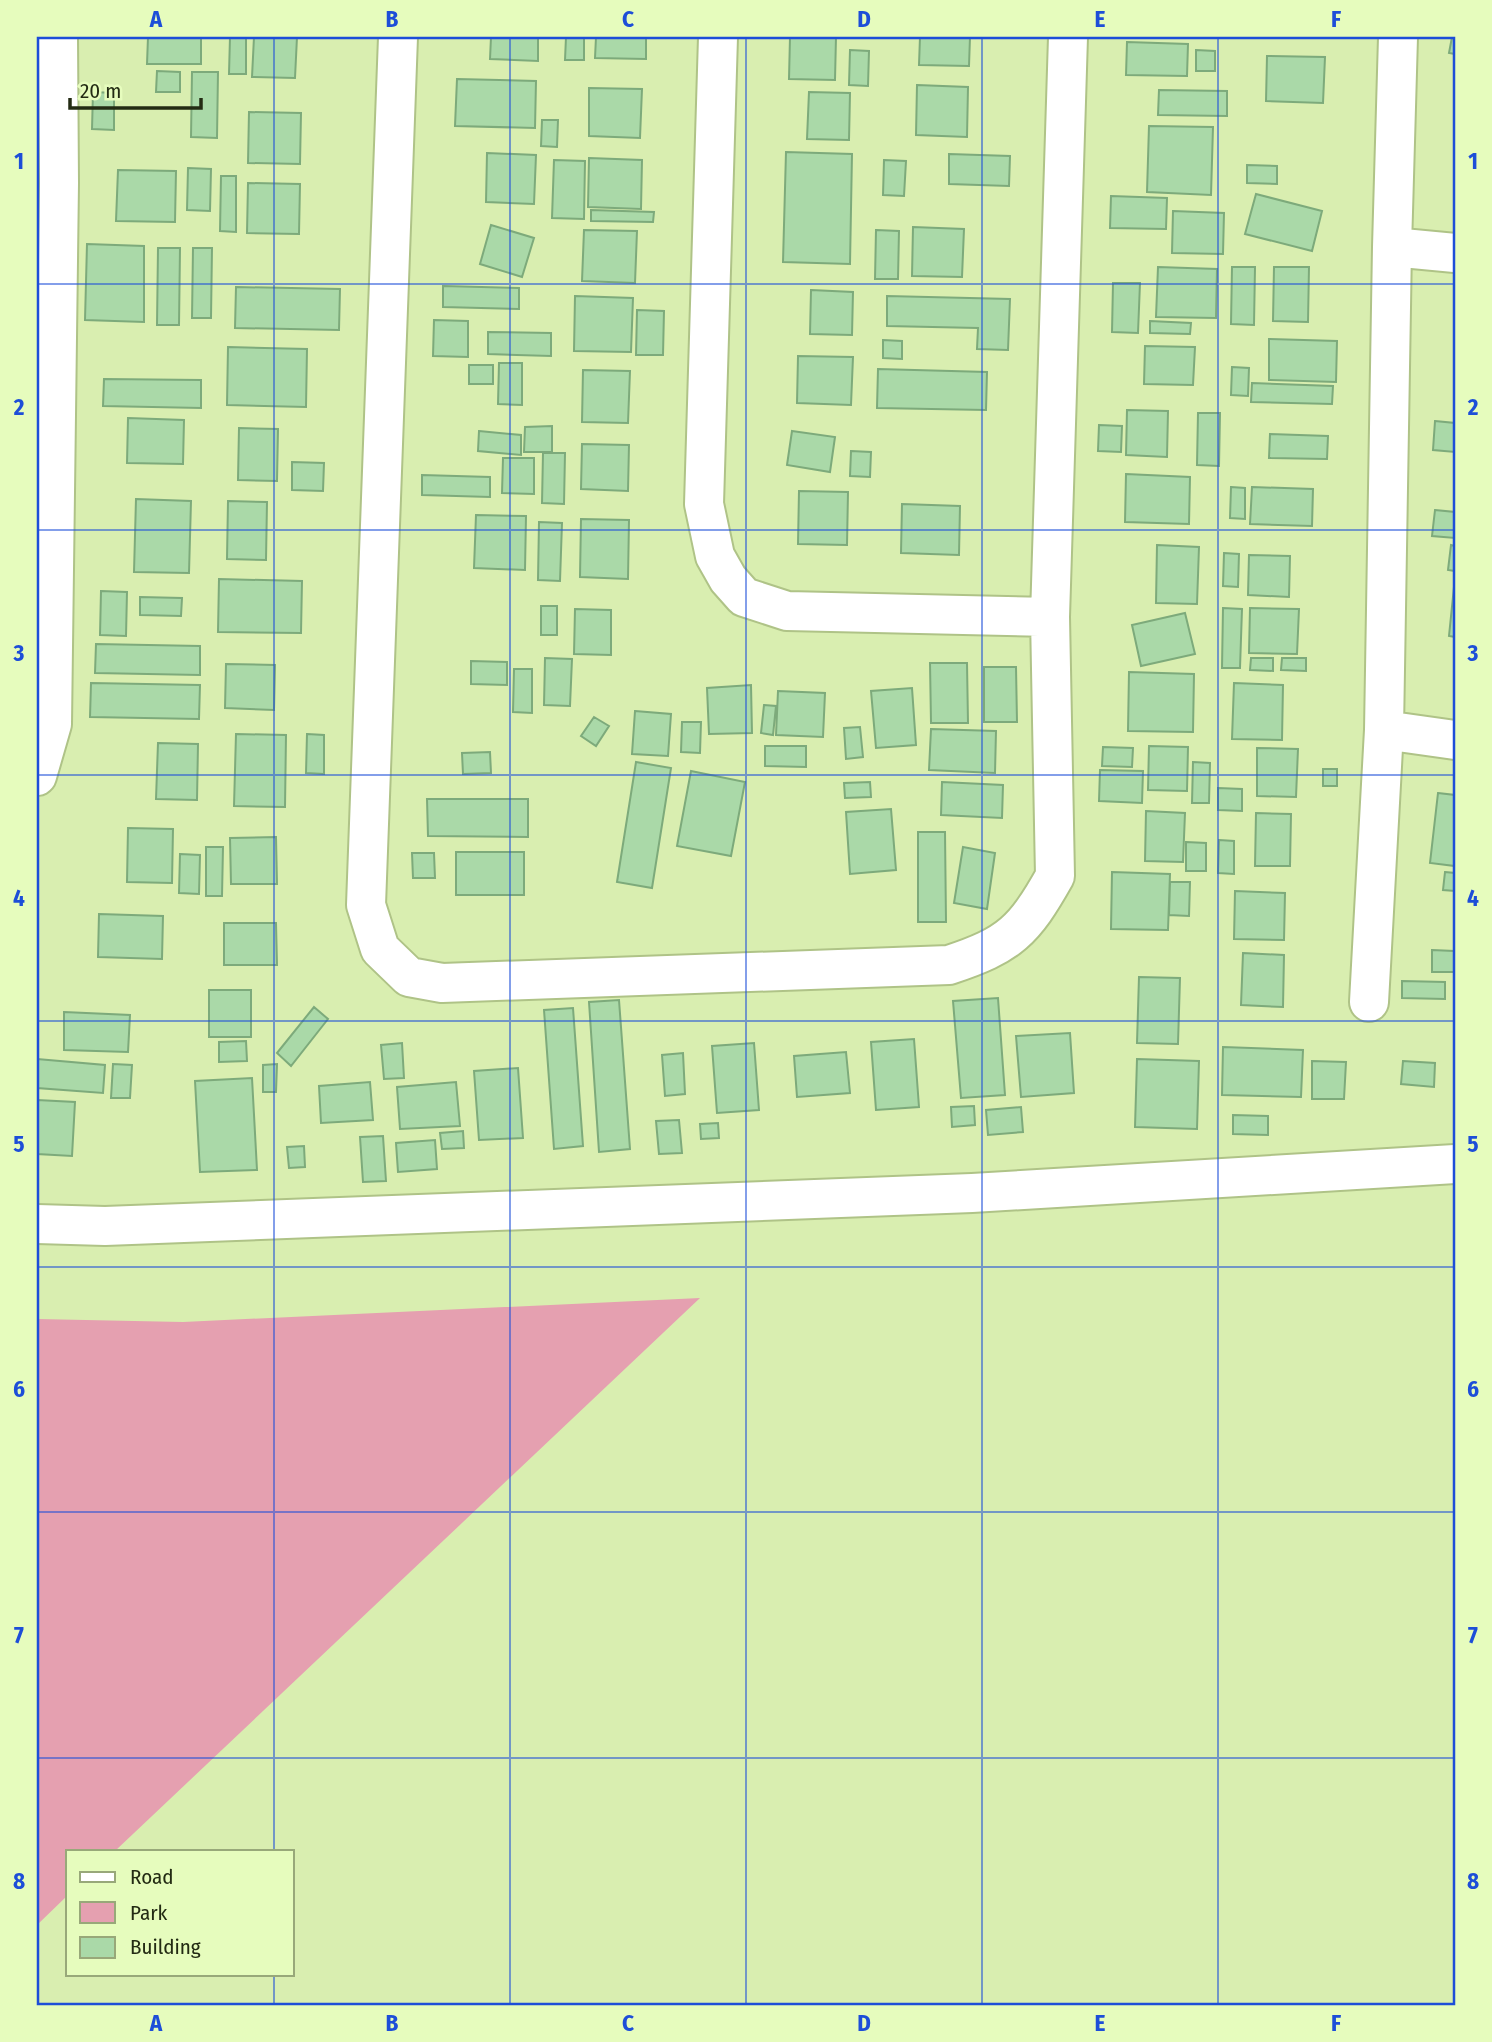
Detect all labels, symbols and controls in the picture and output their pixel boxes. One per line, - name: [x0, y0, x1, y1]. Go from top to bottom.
- text: A: [149, 5, 163, 33]
- text: B: [386, 5, 399, 33]
- text: C: [622, 5, 634, 33]
- text: D: [857, 5, 871, 33]
- text: E: [1095, 5, 1106, 33]
- text: F: [1331, 5, 1341, 33]
- scale bar: [70, 66, 201, 110]
- text: 20 m: [80, 78, 121, 104]
- text: 1: [14, 147, 24, 175]
- text: 1: [1468, 147, 1478, 175]
- text: 2: [13, 393, 25, 421]
- text: 2: [1467, 393, 1479, 421]
- text: 3: [13, 639, 25, 667]
- text: 3: [1467, 639, 1479, 667]
- text: 4: [13, 884, 25, 912]
- text: 4: [1467, 884, 1479, 912]
- text: 5: [13, 1130, 25, 1158]
- text: 5: [1467, 1130, 1479, 1158]
- text: 6: [13, 1375, 25, 1403]
- text: 6: [1467, 1375, 1479, 1403]
- text: 7: [14, 1621, 24, 1649]
- text: 7: [1468, 1621, 1478, 1649]
- legend: [66, 1850, 294, 1976]
- text: Road: [130, 1864, 174, 1890]
- text: 8: [13, 1867, 25, 1895]
- text: 8: [1467, 1867, 1479, 1895]
- text: Park: [130, 1900, 168, 1926]
- text: Building: [130, 1934, 201, 1960]
- text: A: [149, 2009, 163, 2037]
- text: B: [386, 2009, 399, 2037]
- text: C: [622, 2009, 634, 2037]
- text: D: [857, 2009, 871, 2037]
- text: E: [1095, 2009, 1106, 2037]
- text: F: [1331, 2009, 1341, 2037]

